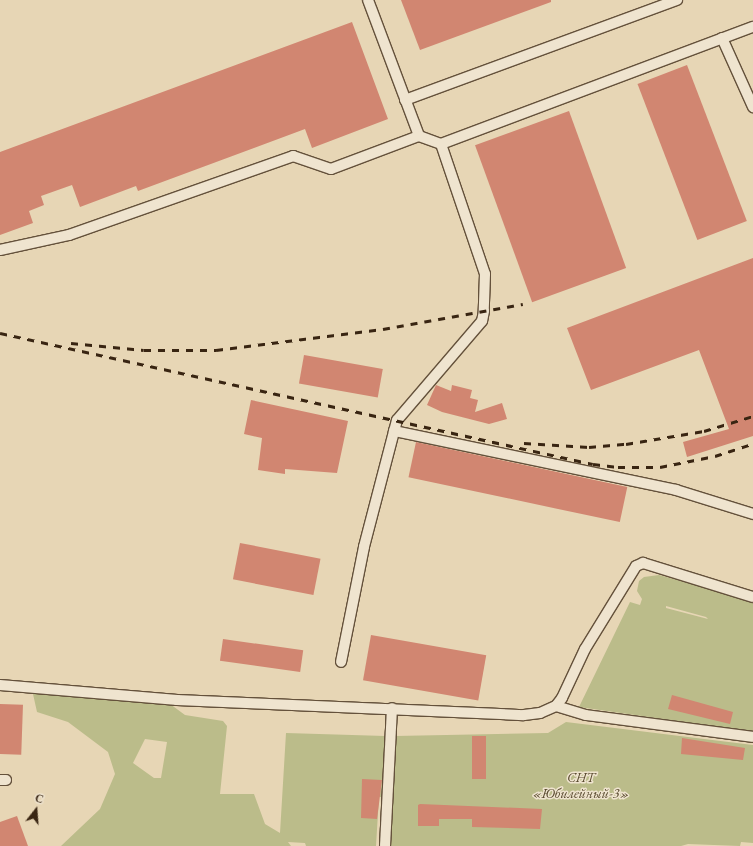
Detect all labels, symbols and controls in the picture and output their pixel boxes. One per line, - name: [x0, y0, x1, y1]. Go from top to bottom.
- park label: СНТ «Юбилейный-3»: [533, 769, 629, 802]
- north arrow: [16, 790, 56, 830]
- text: С: [34, 791, 45, 806]

